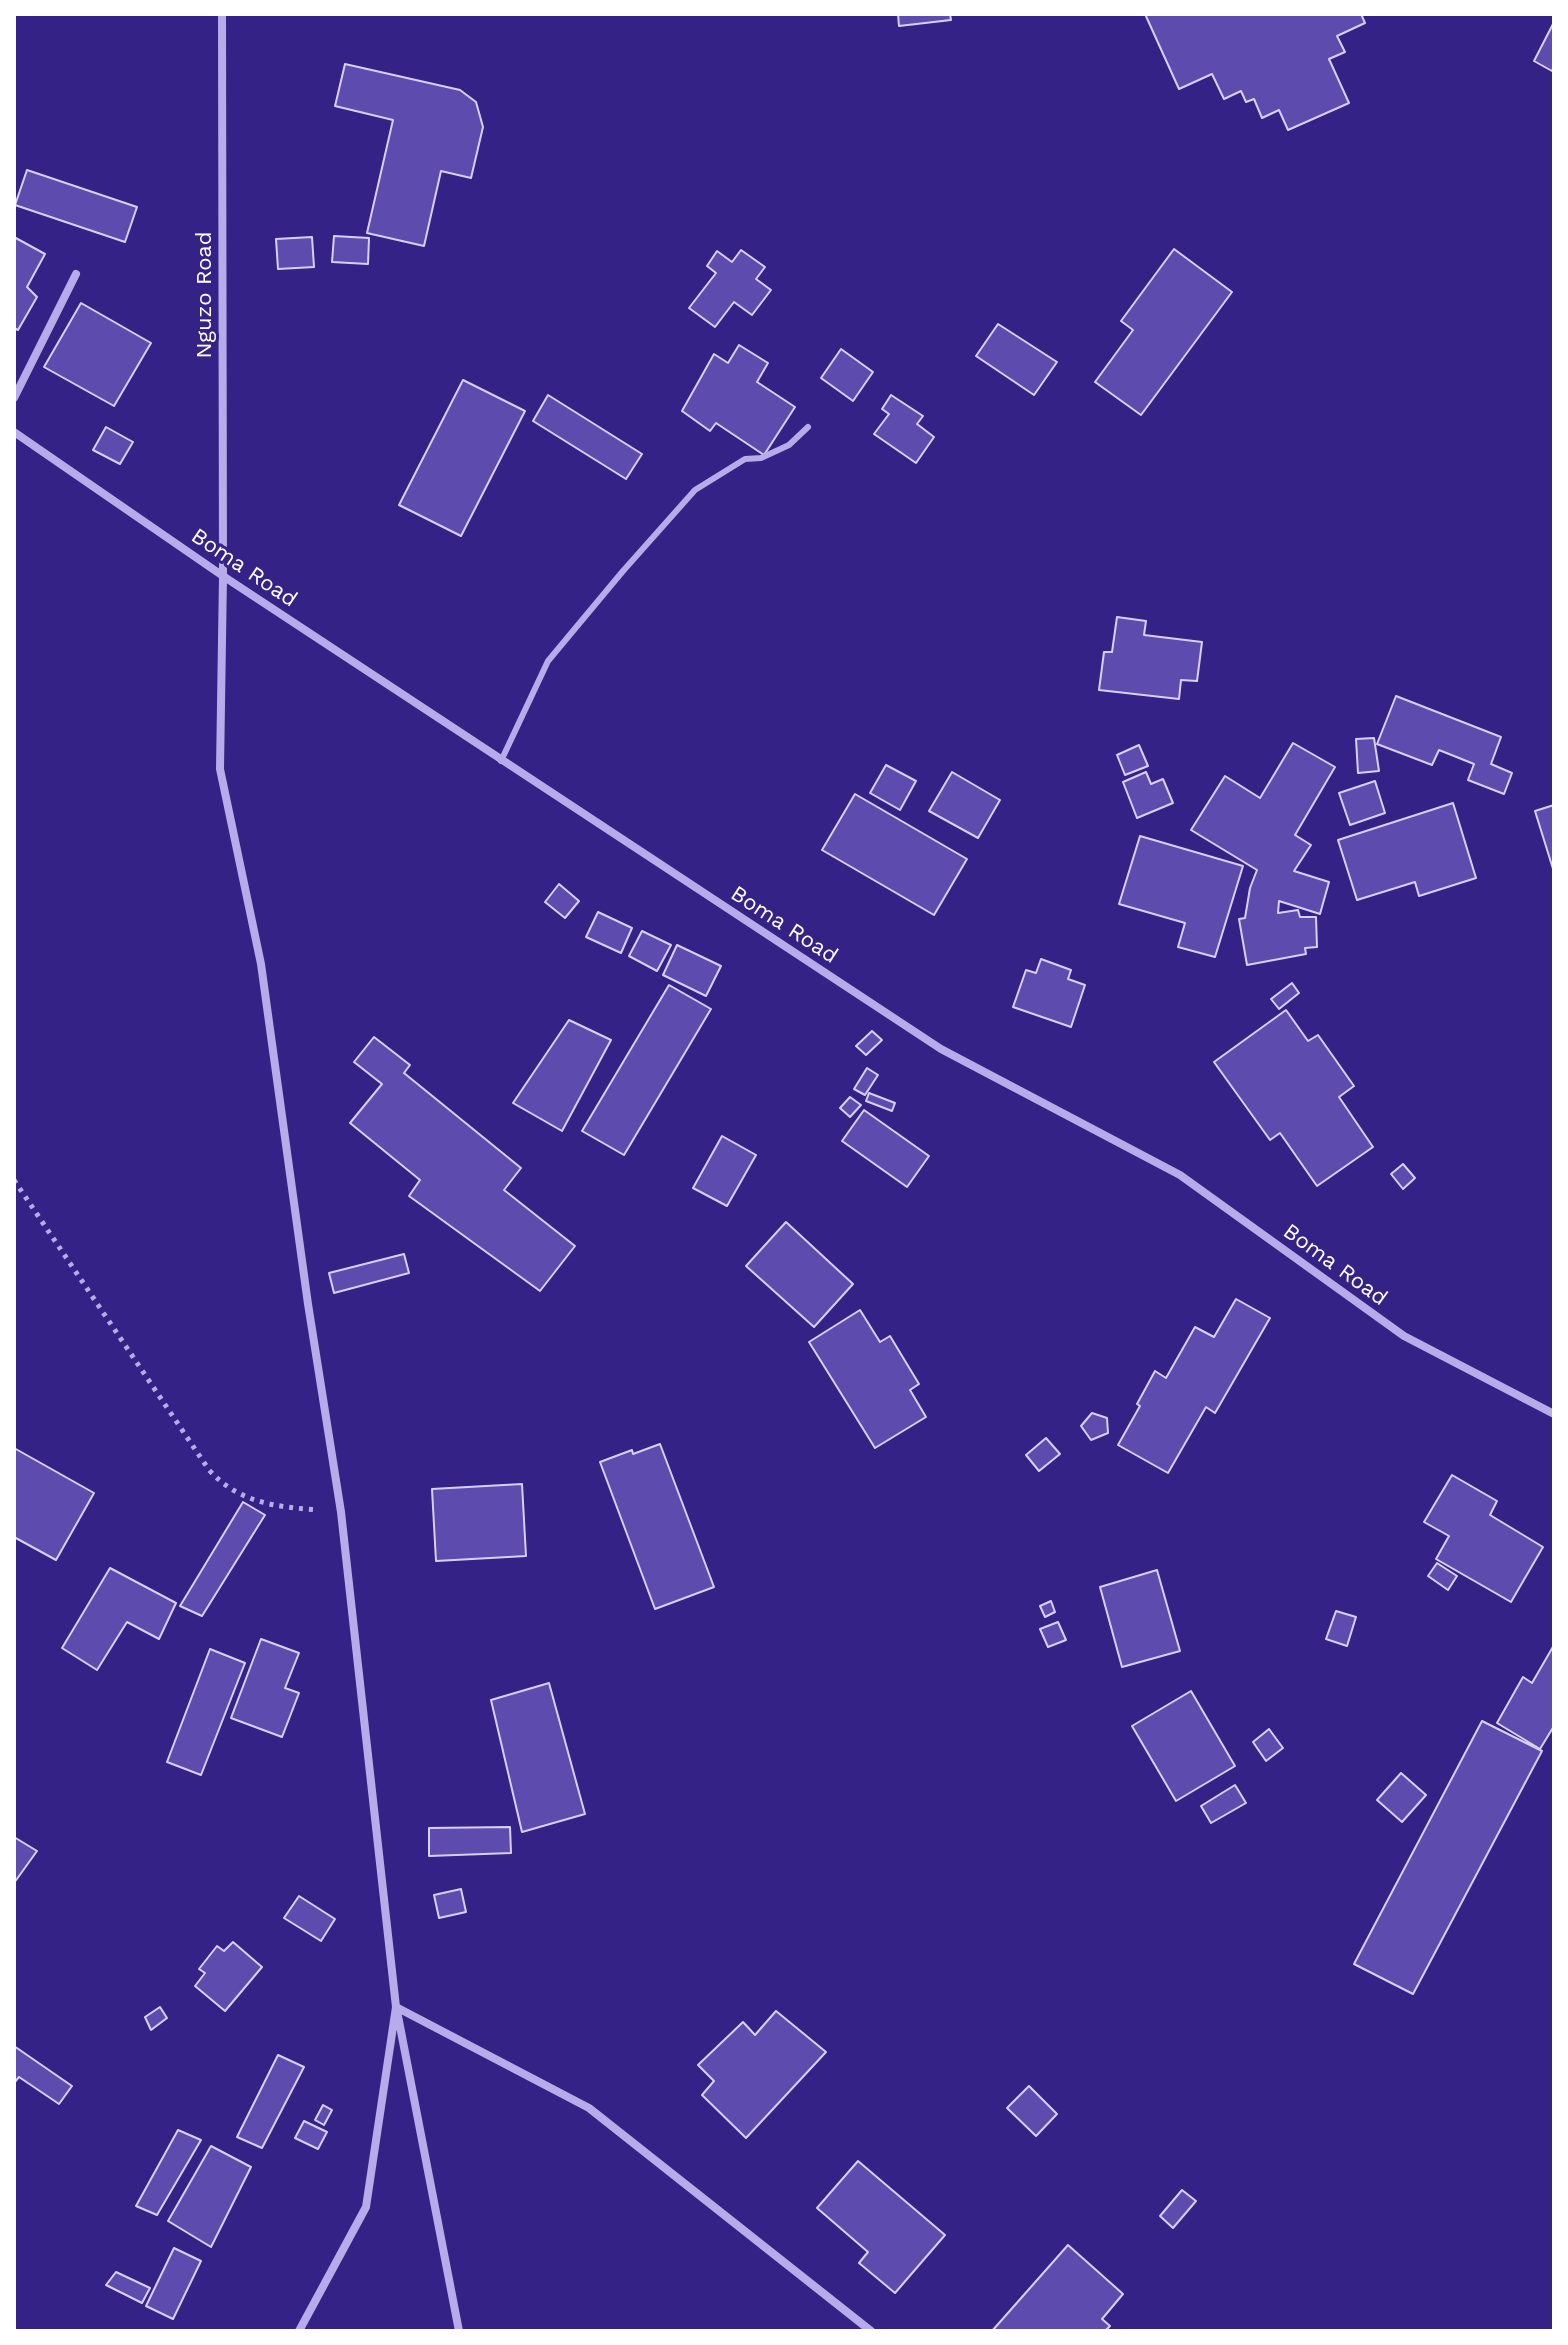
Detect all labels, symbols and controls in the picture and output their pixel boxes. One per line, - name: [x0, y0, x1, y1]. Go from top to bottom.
- street label: Nguzo Road: [192, 231, 218, 359]
- street label: Boma Road: [186, 523, 302, 613]
- street label: Boma Road: [726, 881, 842, 969]
- street label: Boma Road: [1278, 1218, 1392, 1312]

